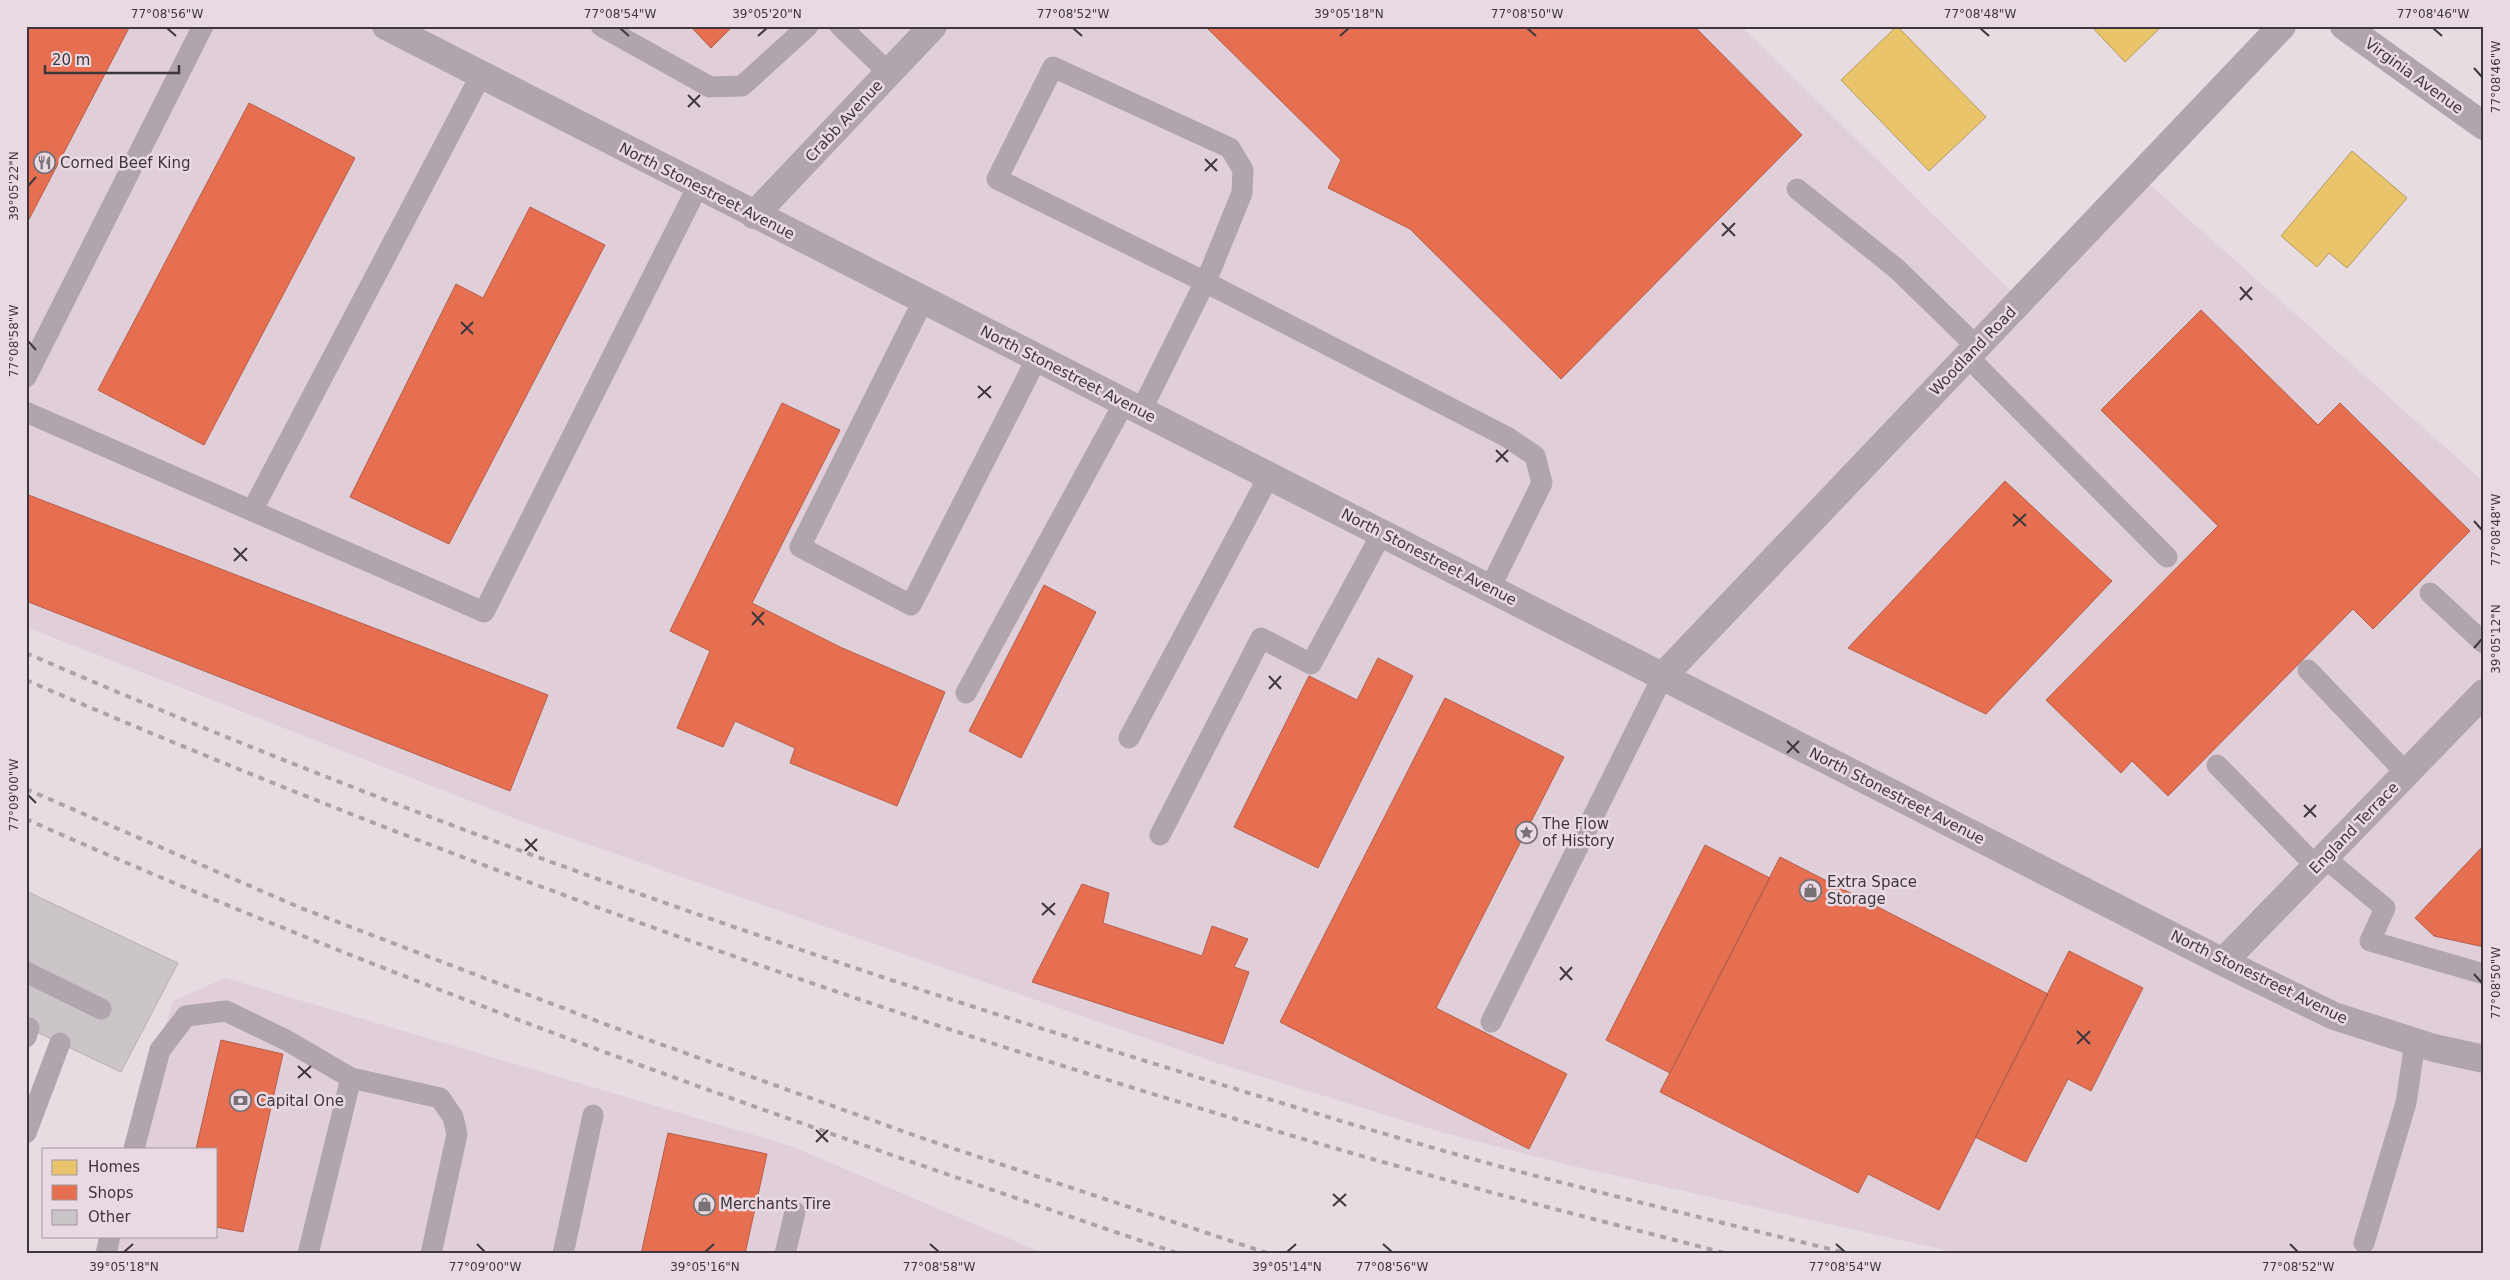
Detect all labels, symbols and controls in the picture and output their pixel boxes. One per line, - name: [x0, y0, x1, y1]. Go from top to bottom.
- text: 77°08'56"W: [131, 7, 203, 21]
- text: 77°08'54"W: [584, 7, 656, 21]
- text: 39°05'20"N: [732, 7, 802, 21]
- text: 77°08'52"W: [1037, 7, 1109, 21]
- text: 39°05'18"N: [1314, 7, 1384, 21]
- text: 77°08'50"W: [1491, 7, 1563, 21]
- text: 77°08'48"W: [1944, 7, 2016, 21]
- text: 77°08'46"W: [2397, 7, 2469, 21]
- street label: Virginia Avenue: [2361, 34, 2467, 118]
- text: 77°08'46"W: [2489, 41, 2503, 113]
- scale bar: [45, 42, 179, 74]
- text: 20 m: [52, 51, 90, 69]
- street label: Crabb Avenue: [801, 76, 887, 166]
- street label: North Stonestreet Avenue: [616, 139, 798, 243]
- text: 39°05'22"N: [7, 151, 21, 221]
- restaurant icon: Corned Beef King: [32, 151, 56, 175]
- place label: Corned Beef King: [60, 154, 190, 172]
- street label: Woodland Road: [1926, 303, 2020, 399]
- text: 77°08'58"W: [7, 305, 21, 377]
- street label: North Stonestreet Avenue: [977, 322, 1159, 426]
- text: 77°08'48"W: [2489, 494, 2503, 566]
- street label: North Stonestreet Avenue: [1338, 505, 1520, 609]
- text: 39°05'12"N: [2489, 604, 2503, 674]
- street label: North Stonestreet Avenue: [1806, 744, 1988, 848]
- text: 77°09'00"W: [7, 759, 21, 831]
- street label: England Terrace: [2306, 778, 2402, 878]
- place label: The Flow of History: [1541, 815, 1615, 850]
- place icon: The Flow of History: [1514, 821, 1538, 845]
- place label: Extra Space Storage: [1827, 873, 1917, 908]
- shop icon: Extra Space Storage: [1799, 879, 1823, 903]
- street label: North Stonestreet Avenue: [2168, 926, 2350, 1028]
- text: 77°08'50"W: [2489, 947, 2503, 1019]
- bank icon: Capital One: [228, 1089, 252, 1113]
- place label: Capital One: [256, 1092, 344, 1110]
- legend: [42, 1148, 218, 1238]
- text: Homes: [88, 1158, 140, 1176]
- text: Shops: [88, 1184, 134, 1202]
- shop icon: Merchants Tire: [692, 1192, 716, 1216]
- place label: Merchants Tire: [720, 1195, 831, 1213]
- text: Other: [88, 1208, 131, 1226]
- text: 39°05'18"N: [89, 1260, 159, 1274]
- text: 77°09'00"W: [449, 1260, 521, 1274]
- text: 39°05'16"N: [670, 1260, 740, 1274]
- text: 77°08'58"W: [903, 1260, 975, 1274]
- text: 39°05'14"N: [1252, 1260, 1322, 1274]
- text: 77°08'56"W: [1356, 1260, 1428, 1274]
- text: 77°08'54"W: [1809, 1260, 1881, 1274]
- text: 77°08'52"W: [2262, 1260, 2334, 1274]

